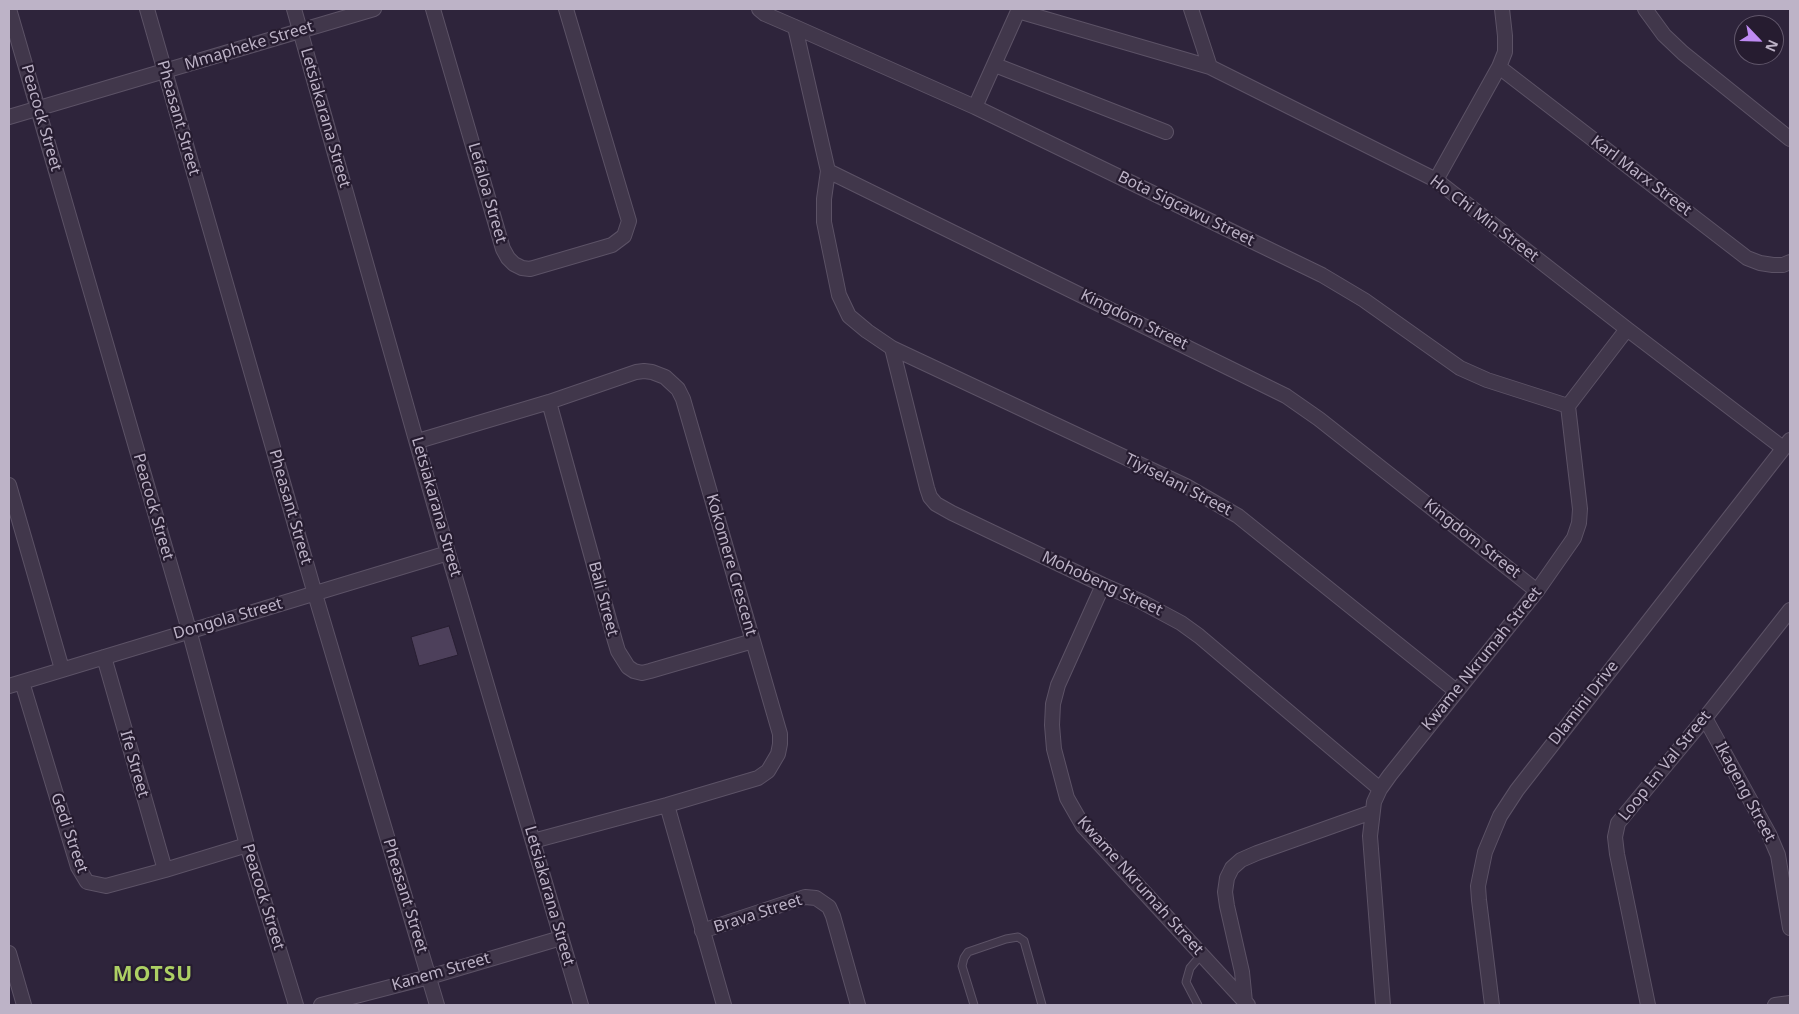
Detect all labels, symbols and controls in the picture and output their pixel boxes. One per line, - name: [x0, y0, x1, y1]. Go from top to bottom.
- north arrow: [1734, 15, 1784, 65]
- street label: Mmapheke Street: [182, 17, 316, 75]
- text: N: [1761, 37, 1783, 55]
- street label: Letsiakarana Street: [296, 46, 354, 190]
- street label: Pheasant Street: [152, 58, 204, 178]
- street label: Peacock Street: [17, 62, 65, 174]
- street label: Karl Marx Street: [1587, 132, 1695, 220]
- street label: Lefaloa Street: [464, 141, 510, 245]
- street label: Bota Sigcawu Street: [1115, 168, 1257, 250]
- street label: Ho Chi Min Street: [1426, 172, 1542, 266]
- street label: Kingdom Street: [1077, 286, 1191, 354]
- street label: Letsiakarana Street: [407, 435, 465, 579]
- street label: Pheasant Street: [264, 447, 316, 567]
- street label: Tiyiselani Street: [1121, 450, 1235, 520]
- street label: Peacock Street: [129, 451, 177, 563]
- street label: Kokomere Crescent: [702, 492, 760, 638]
- street label: Kingdom Street: [1420, 495, 1524, 583]
- street label: Mohobeng Street: [1038, 548, 1166, 620]
- street label: Bali Street: [584, 560, 622, 638]
- street label: Kwame Nkrumah Street: [1418, 583, 1546, 735]
- street label: Dongola Street: [171, 594, 285, 644]
- street label: Dlamini Drive: [1545, 657, 1623, 749]
- street label: Loop En Val Street: [1615, 707, 1715, 825]
- street label: Ife Street: [115, 728, 153, 800]
- street label: Ikageng Street: [1711, 739, 1779, 845]
- street label: Gedi Street: [46, 790, 92, 876]
- street label: Kwame Nkrumah Street: [1073, 813, 1207, 959]
- street label: Letsiakarana Street: [520, 824, 578, 968]
- street label: Pheasant Street: [378, 836, 432, 956]
- street label: Peacock Street: [238, 842, 288, 952]
- street label: Brava Street: [711, 891, 805, 937]
- street label: Kanem Street: [390, 949, 492, 995]
- district label: MOTSU: [112, 962, 194, 988]

